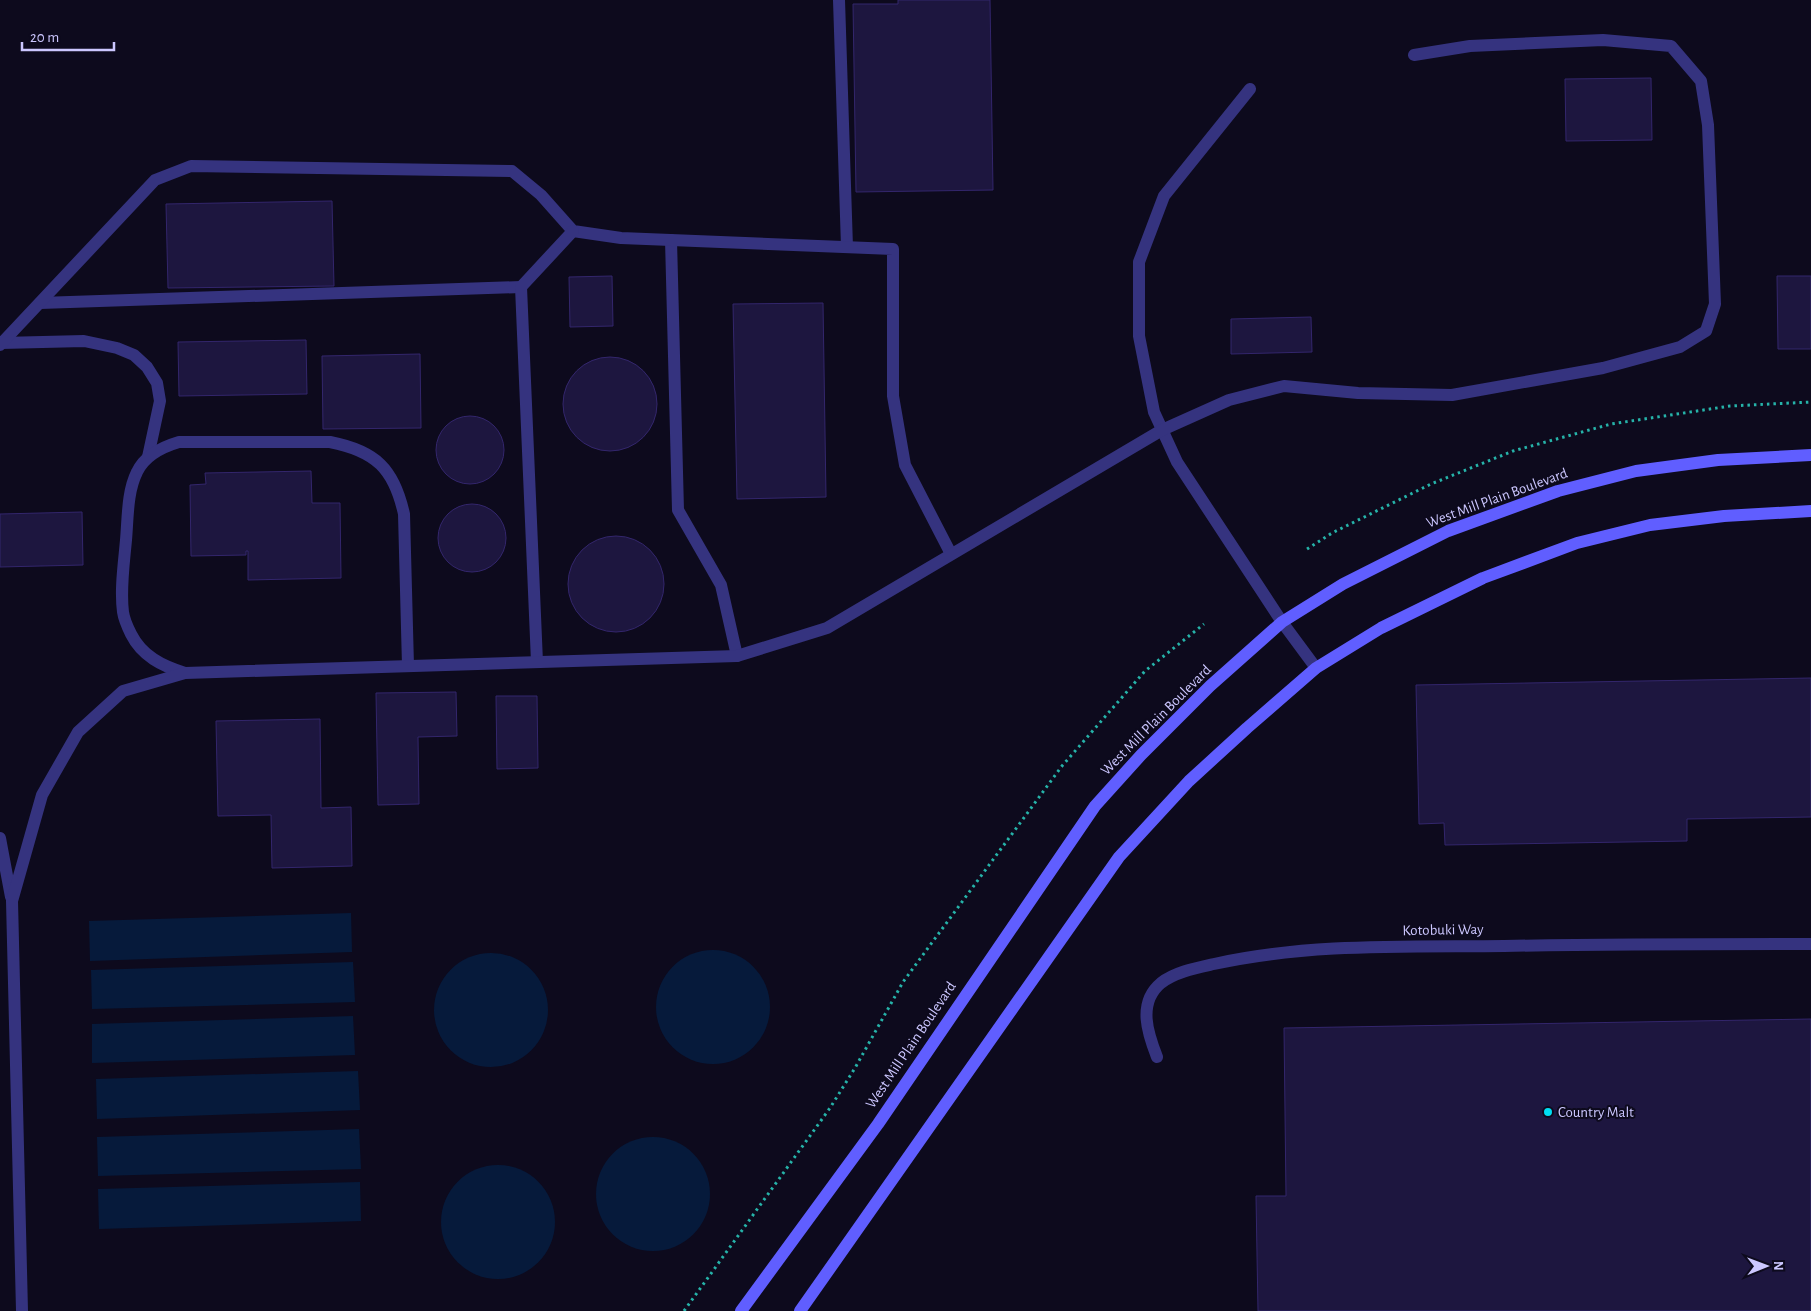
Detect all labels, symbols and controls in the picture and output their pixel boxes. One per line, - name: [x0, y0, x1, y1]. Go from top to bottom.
- scale bar: [22, 20, 115, 52]
- text: 20 m: [30, 30, 59, 45]
- street label: West Mill Plain Boulevard: [1424, 465, 1570, 531]
- street label: West Mill Plain Boulevard: [1098, 662, 1214, 778]
- street label: Kotobuki Way: [1402, 922, 1484, 938]
- street label: West Mill Plain Boulevard: [863, 979, 959, 1111]
- place label: Country Malt: [1558, 1105, 1634, 1120]
- marker: Country Malt: [1542, 1106, 1554, 1118]
- north arrow: [1741, 1241, 1791, 1291]
- text: N: [1771, 1261, 1785, 1271]

